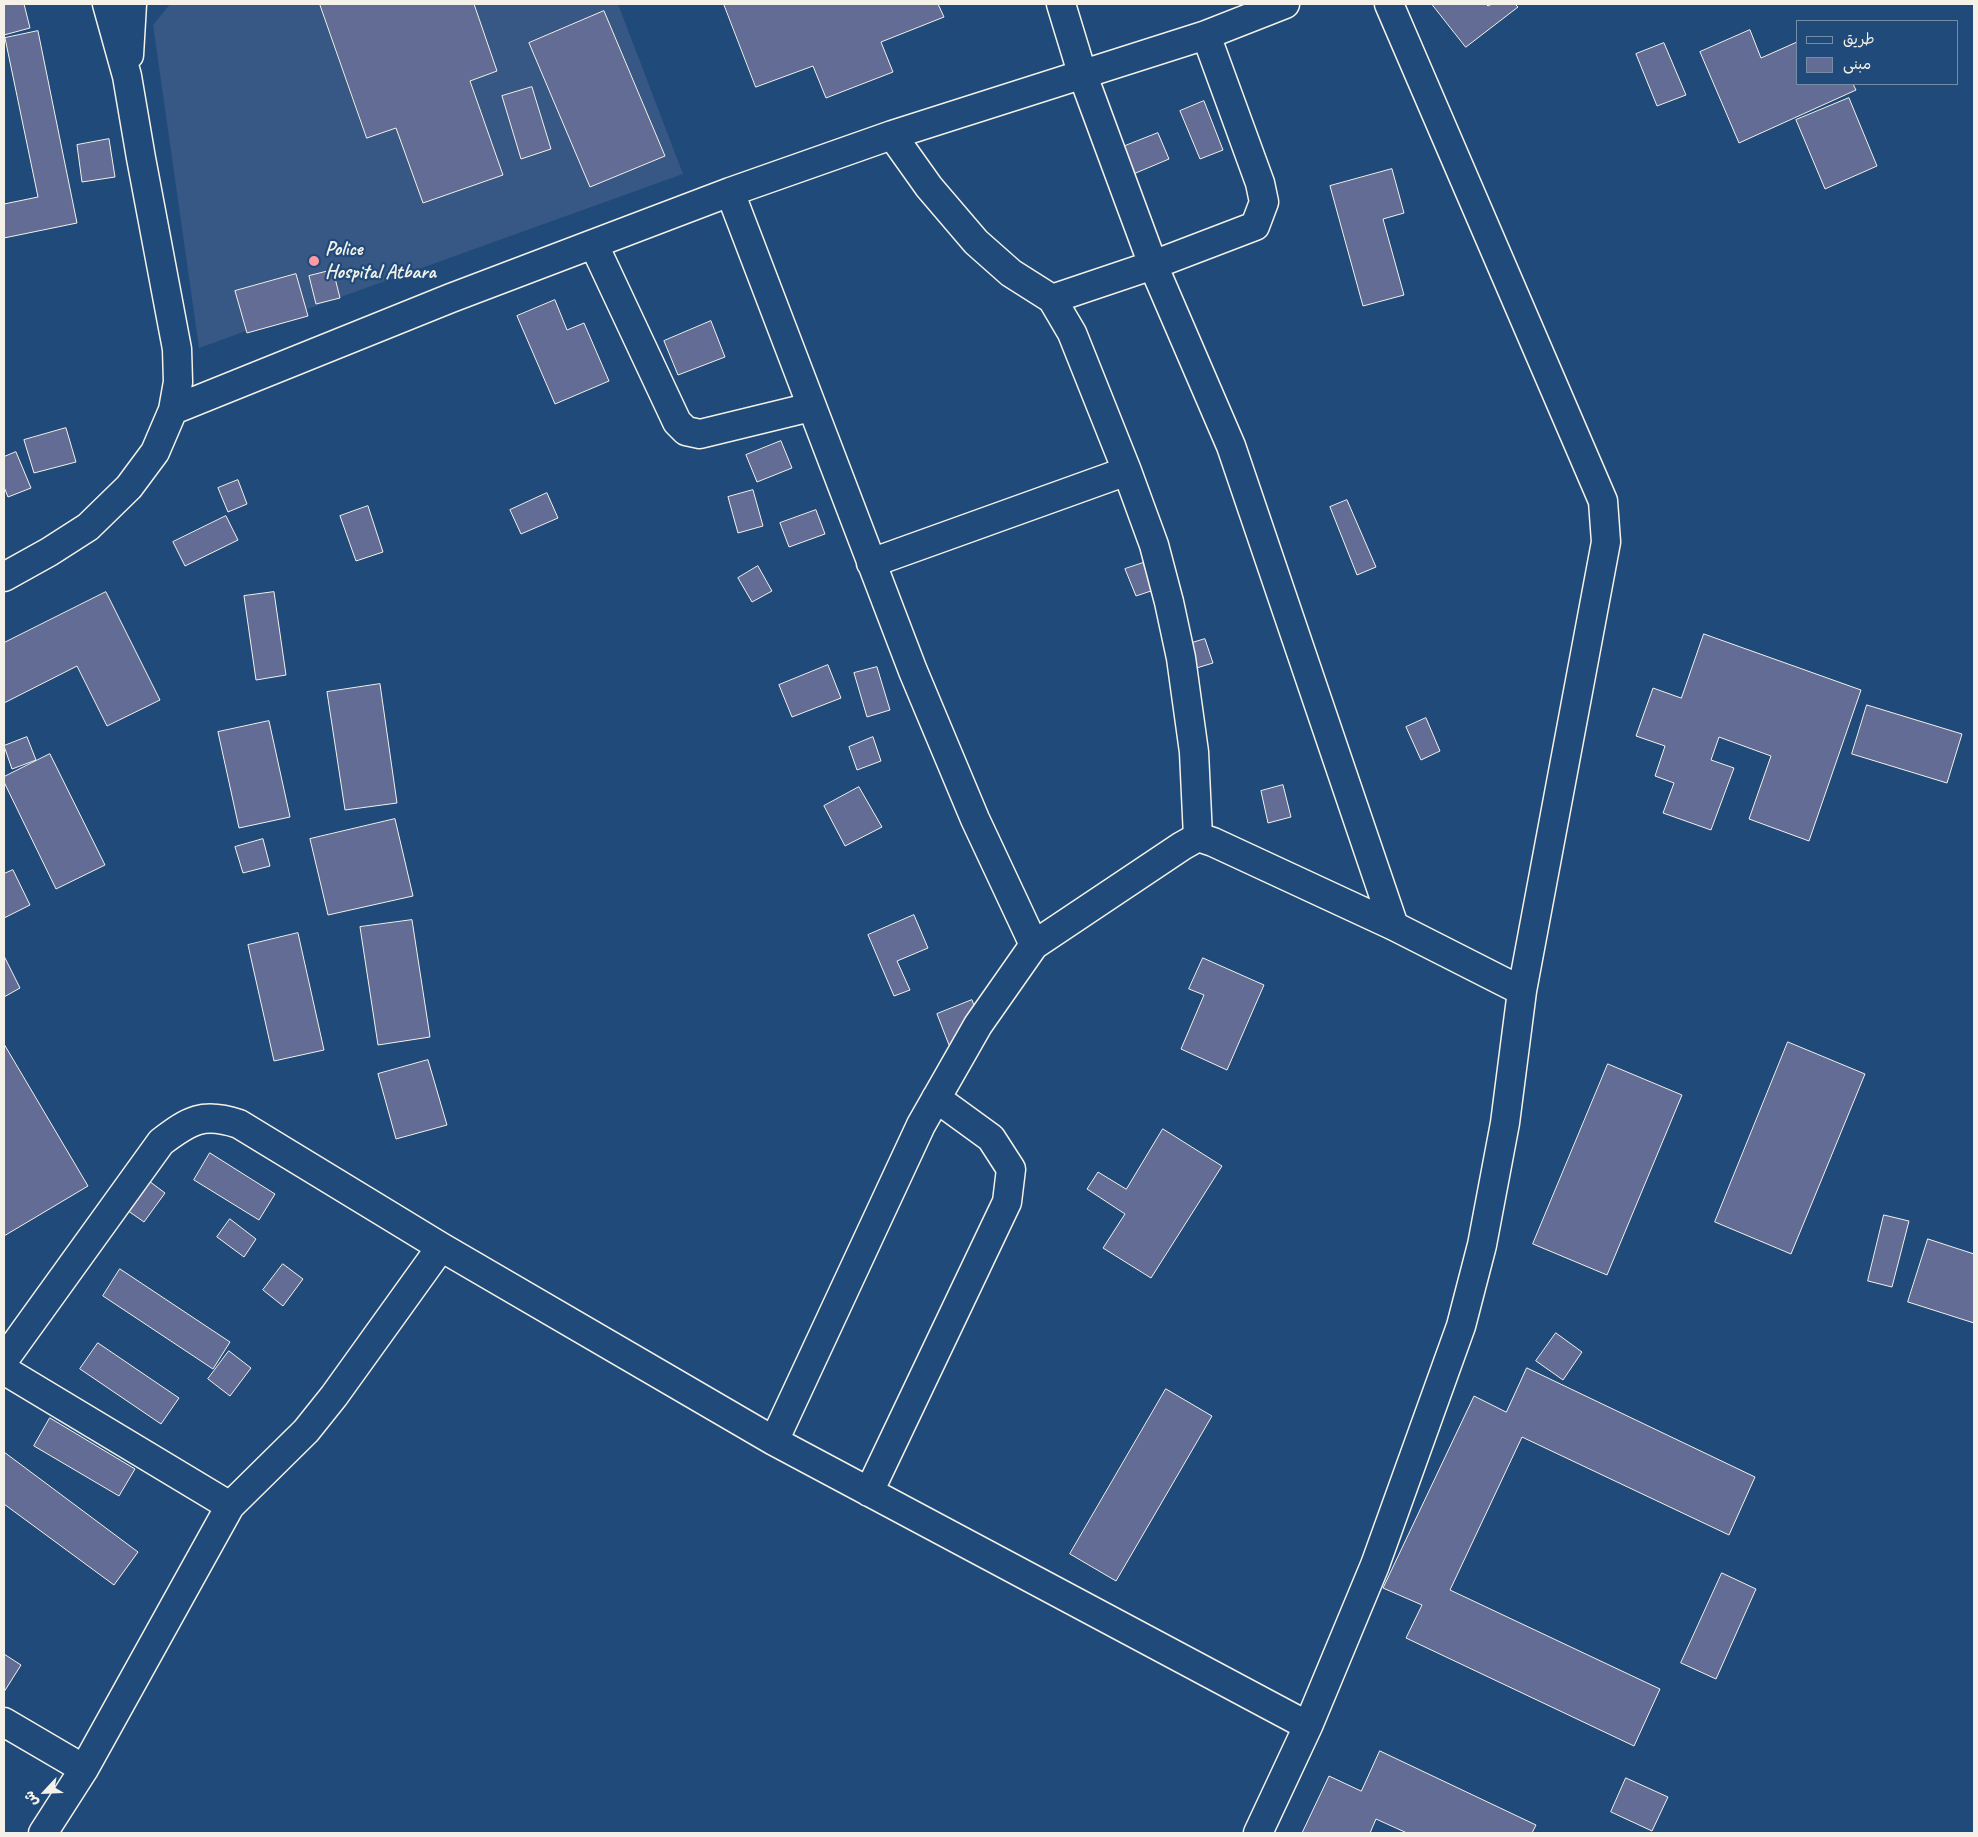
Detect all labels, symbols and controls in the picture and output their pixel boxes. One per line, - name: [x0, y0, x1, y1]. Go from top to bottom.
- legend: [1796, 20, 1958, 85]
- text: طريق: [1843, 30, 1875, 49]
- text: مبنى: [1843, 55, 1871, 74]
- place label: Police Hospital Atbara: [325, 238, 436, 285]
- marker: Police Hospital Atbara: [307, 254, 321, 268]
- north arrow: [20, 1767, 70, 1817]
- text: ش: [20, 1788, 42, 1809]

